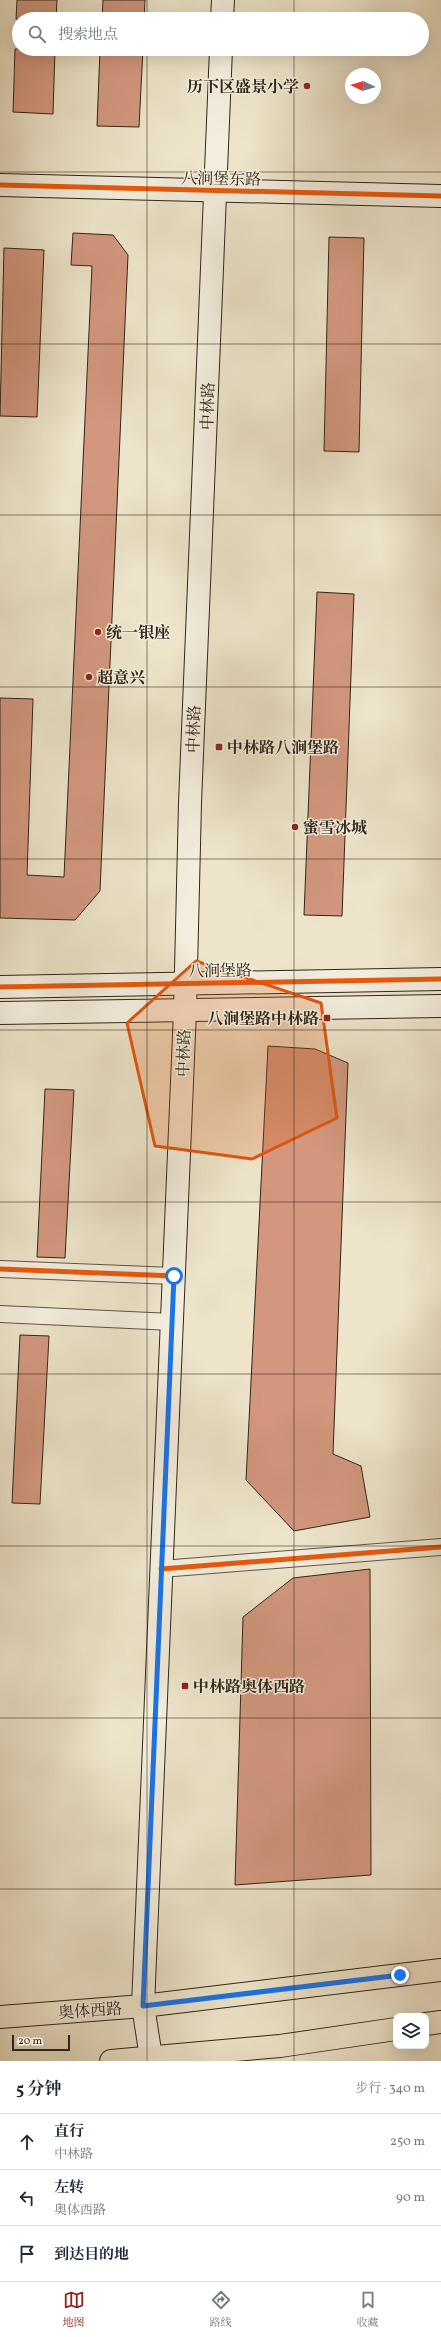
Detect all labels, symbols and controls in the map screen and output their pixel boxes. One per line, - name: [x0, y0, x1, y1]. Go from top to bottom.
- search box: [12, 12, 429, 56]
- icon: search: [26, 23, 48, 45]
- text: 搜索地点: [58, 25, 118, 46]
- north arrow: [345, 68, 381, 104]
- place label: 历下区盛景小学: [187, 77, 299, 99]
- marker: 历下区盛景小学: [302, 81, 312, 91]
- street label: 八涧堡东路: [181, 168, 261, 192]
- street label: 中林路: [197, 382, 221, 430]
- place label: 统一银座: [106, 623, 170, 645]
- marker: 统一银座: [93, 627, 103, 637]
- place label: 超意兴: [97, 668, 145, 690]
- marker: 超意兴: [84, 672, 94, 682]
- street label: 中林路: [183, 705, 207, 753]
- place label: 中林路八涧堡路: [227, 738, 339, 760]
- marker: 中林路八涧堡路: [214, 742, 224, 752]
- place label: 蜜雪冰城: [303, 818, 367, 840]
- marker: 蜜雪冰城: [290, 822, 300, 832]
- street label: 八涧堡路: [188, 960, 252, 984]
- place label: 八涧堡路中林路: [207, 1009, 319, 1031]
- marker: 八涧堡路中林路: [322, 1013, 332, 1023]
- street label: 中林路: [173, 1029, 197, 1077]
- route start: [165, 1267, 183, 1285]
- place label: 中林路奥体西路: [193, 1677, 305, 1699]
- marker: 中林路奥体西路: [180, 1681, 190, 1691]
- route end: [391, 1966, 409, 1984]
- street label: 奥体西路: [57, 1999, 123, 2025]
- map controls: [393, 2013, 429, 2049]
- button: layers: [393, 2013, 429, 2049]
- scale bar: [12, 2033, 70, 2052]
- text: 20 m: [18, 2034, 42, 2049]
- text: 5 分钟: [16, 2078, 62, 2101]
- text: 步行 · 340 m: [355, 2080, 425, 2098]
- text: 直行: [54, 2122, 84, 2143]
- icon: ahead: [16, 2131, 38, 2153]
- text: 250 m: [390, 2133, 425, 2151]
- text: 中林路: [54, 2146, 93, 2164]
- text: 左转: [54, 2178, 84, 2199]
- icon: left: [16, 2187, 38, 2209]
- text: 90 m: [396, 2189, 425, 2207]
- text: 奥体西路: [54, 2202, 106, 2220]
- icon: arrive: [16, 2243, 38, 2265]
- text: 到达目的地: [54, 2245, 129, 2266]
- tab: 地图: [63, 2289, 85, 2331]
- tab: 路线: [210, 2289, 232, 2331]
- tab: 收藏: [357, 2289, 379, 2331]

